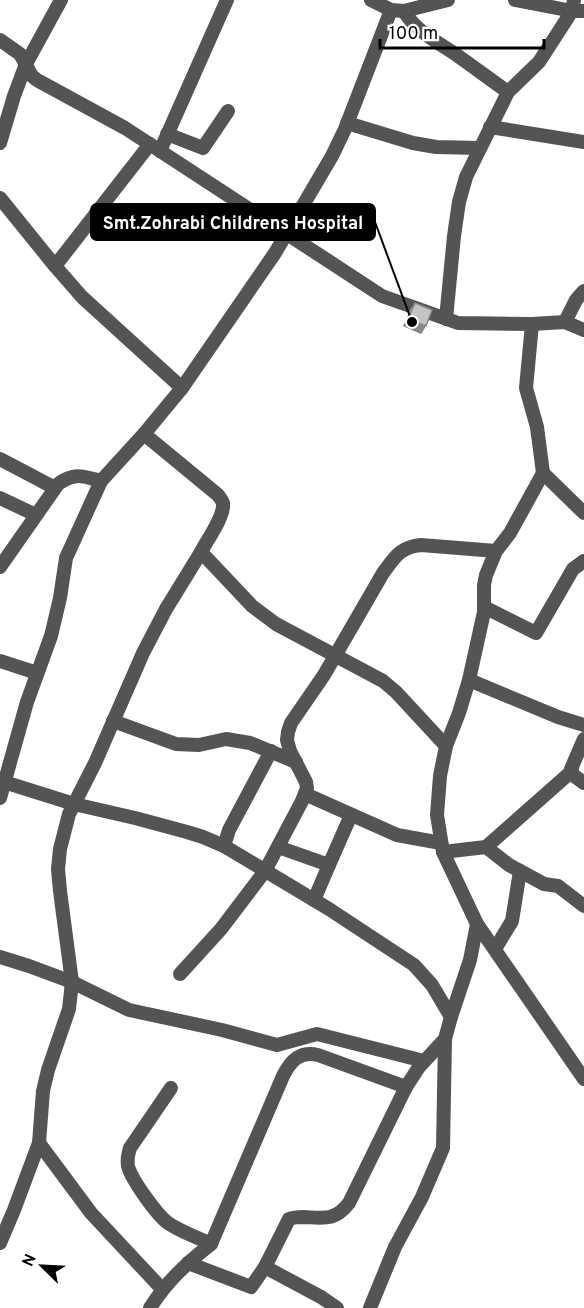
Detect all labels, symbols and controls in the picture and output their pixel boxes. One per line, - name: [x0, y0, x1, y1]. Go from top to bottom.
- scale bar: [380, 12, 544, 50]
- text: 100 m: [389, 23, 438, 46]
- callout: Smt.Zohrabi Childrens Hospital: [91, 204, 375, 240]
- text: Smt.Zohrabi Childrens Hospital: [103, 213, 363, 236]
- north arrow: [12, 1236, 72, 1296]
- text: N: [19, 1251, 42, 1270]

